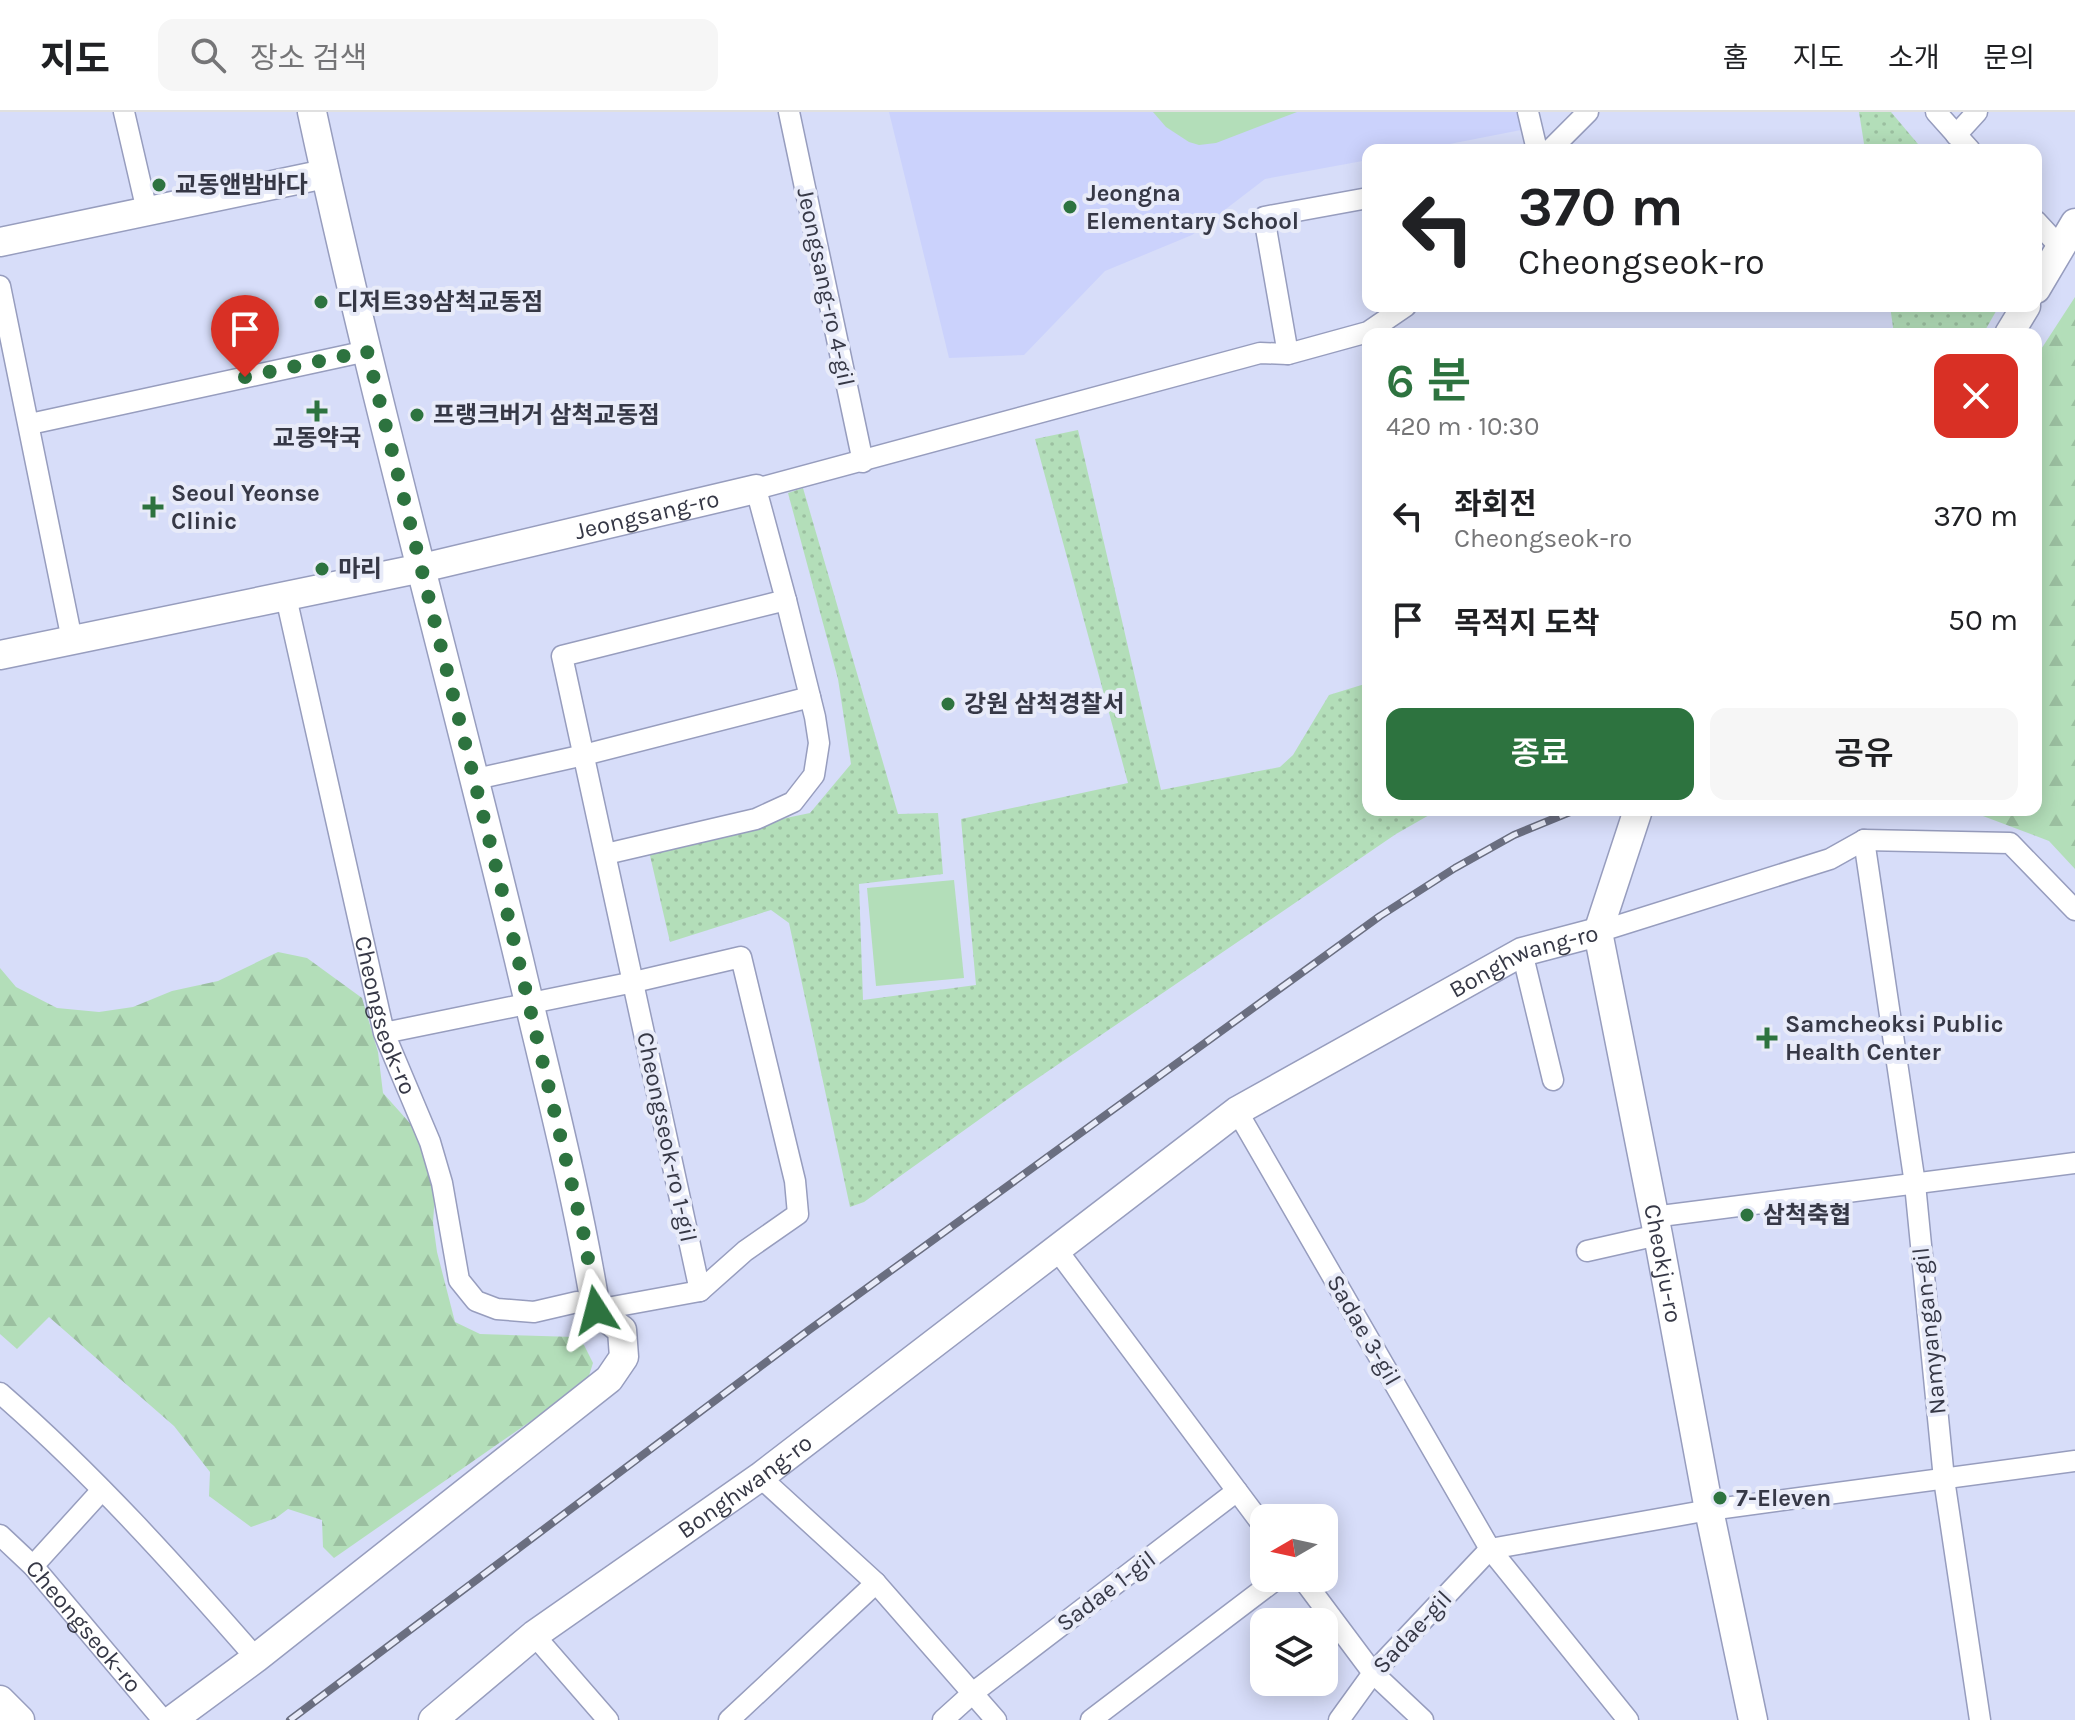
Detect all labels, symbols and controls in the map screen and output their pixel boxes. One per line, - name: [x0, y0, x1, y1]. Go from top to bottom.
- search box: [158, 19, 718, 91]
- icon: search: [186, 33, 230, 77]
- text: 지도: [40, 37, 110, 82]
- text: 장소 검색: [250, 40, 367, 76]
- text: 홈: [1723, 41, 1748, 74]
- text: 지도: [1792, 41, 1844, 74]
- text: 소개: [1888, 41, 1939, 74]
- text: 문의: [1983, 41, 2035, 74]
- place label: 교동앤밤바다: [175, 171, 307, 199]
- text: 370 m: [1518, 174, 1683, 239]
- marker: 교동앤밤바다: [150, 176, 168, 194]
- icon: left: [1386, 176, 1490, 280]
- place label: Jeongna Elementary School: [1086, 179, 1299, 235]
- street label: Jeongsang-ro 4-gil: [791, 185, 861, 389]
- marker: Jeongna Elementary School: [1061, 198, 1079, 216]
- text: Cheongseok-ro: [1518, 241, 1765, 283]
- place label: 디저트39삼척교동점: [337, 288, 543, 316]
- marker: 디저트39삼척교동점: [312, 293, 330, 311]
- pin: [211, 295, 279, 377]
- icon: arrive: [223, 307, 267, 351]
- text: 6 분: [1386, 353, 1471, 409]
- button: close: [1934, 354, 2018, 438]
- place label: 프랭크버거 삼척교동점: [433, 401, 660, 429]
- marker: 교동약국: [308, 402, 326, 420]
- marker: 프랭크버거 삼척교동점: [408, 406, 426, 424]
- text: 420 m · 10:30: [1386, 411, 1539, 442]
- place label: 교동약국: [273, 424, 361, 452]
- place label: Seoul Yeonse Clinic: [171, 479, 320, 535]
- street label: Jeongsang-ro: [572, 484, 722, 545]
- text: 좌회전: [1454, 486, 1537, 522]
- icon: left: [1386, 494, 1430, 538]
- marker: Seoul Yeonse Clinic: [142, 496, 164, 518]
- text: 370 m: [1933, 498, 2018, 534]
- text: Cheongseok-ro: [1454, 523, 1632, 554]
- place label: 마리: [338, 555, 382, 583]
- marker: 마리: [313, 560, 331, 578]
- icon: arrive: [1386, 598, 1430, 642]
- text: 50 m: [1948, 602, 2018, 638]
- text: 목적지 도착: [1454, 605, 1600, 641]
- place label: 강원 삼척경찰서: [964, 690, 1125, 718]
- marker: 강원 삼척경찰서: [939, 695, 957, 713]
- button: 종료: [1386, 708, 1694, 800]
- button: 공유: [1710, 708, 2018, 800]
- street label: Bonghwang-ro: [1444, 919, 1601, 1004]
- street label: Cheongseok-ro: [349, 933, 422, 1099]
- place label: Samcheoksi Public Health Center: [1785, 1010, 2004, 1066]
- marker: Samcheoksi Public Health Center: [1756, 1027, 1778, 1049]
- street label: Cheongseok-ro 1-gil: [631, 1030, 703, 1244]
- street label: Cheokju-ro: [1638, 1201, 1688, 1325]
- place label: 삼척축협: [1763, 1201, 1851, 1229]
- marker: 삼척축협: [1738, 1206, 1756, 1224]
- street label: Namyangan-gil: [1906, 1246, 1952, 1416]
- position arrow: [554, 1268, 638, 1352]
- street label: Sadae 3-gil: [1321, 1270, 1407, 1390]
- street label: Bonghwang-ro: [672, 1428, 818, 1544]
- place label: 7-Eleven: [1736, 1484, 1831, 1512]
- marker: 7-Eleven: [1711, 1489, 1729, 1507]
- north arrow: [1250, 1504, 1338, 1592]
- map controls: [1250, 1504, 1338, 1696]
- street label: Sadae 1-gil: [1051, 1545, 1161, 1637]
- street label: Cheongseok-ro: [20, 1554, 148, 1698]
- street label: Sadae-gil: [1367, 1585, 1457, 1679]
- button: layers: [1250, 1608, 1338, 1696]

